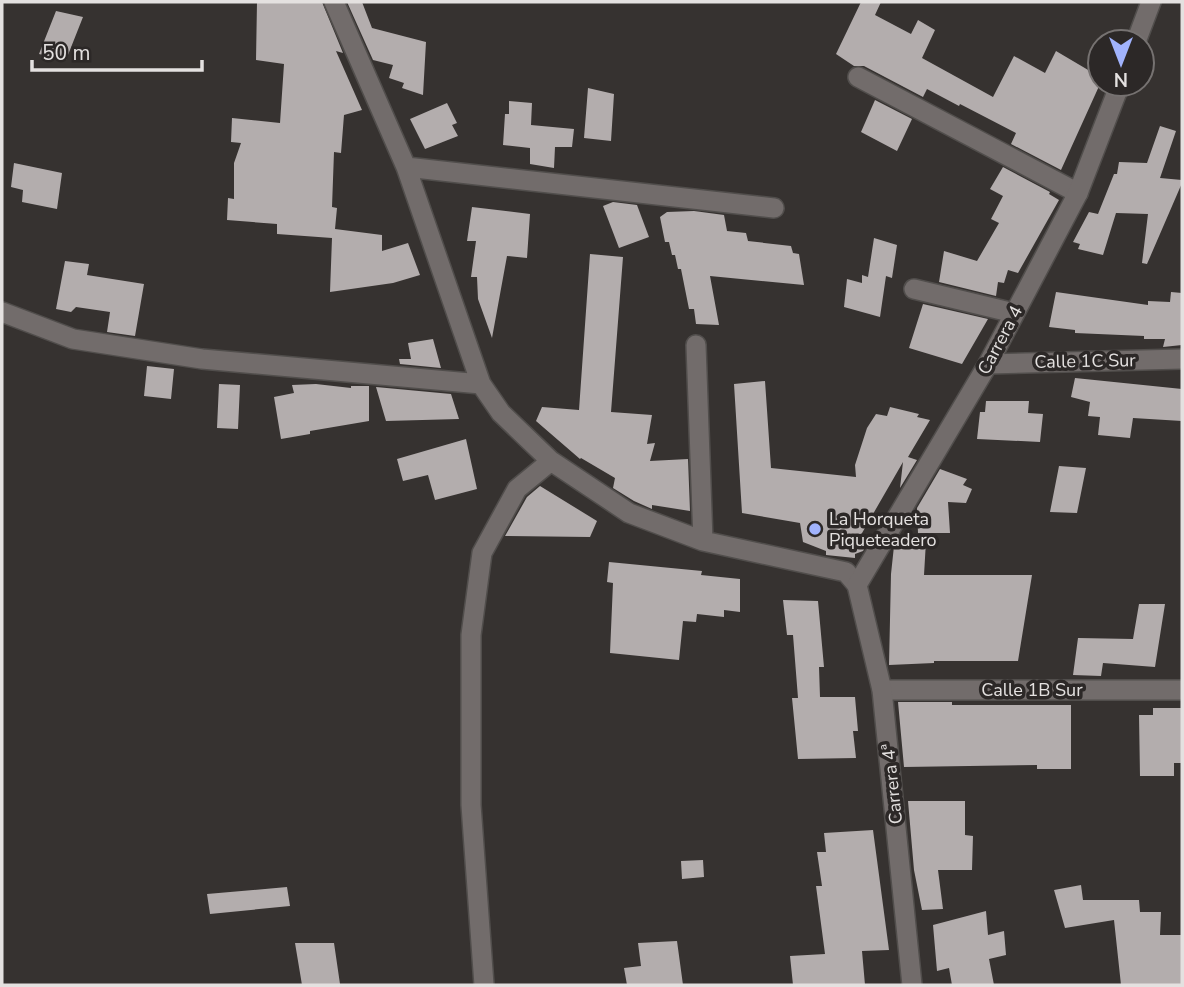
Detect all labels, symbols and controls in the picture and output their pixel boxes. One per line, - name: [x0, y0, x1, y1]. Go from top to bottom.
- scale bar: [32, 28, 201, 72]
- north arrow: [1086, 28, 1156, 98]
- text: 50 m: [42, 39, 91, 67]
- text: N: [1114, 66, 1128, 92]
- street label: Carrera 4: [972, 301, 1028, 379]
- street label: Calle 1C Sur: [1034, 348, 1136, 374]
- place label: La Horqueta Piqueteadero: [829, 507, 936, 552]
- marker: La Horqueta Piqueteadero: [807, 521, 823, 537]
- street label: Calle 1B Sur: [981, 678, 1083, 702]
- street label: Carrera 4ª: [876, 742, 908, 825]

